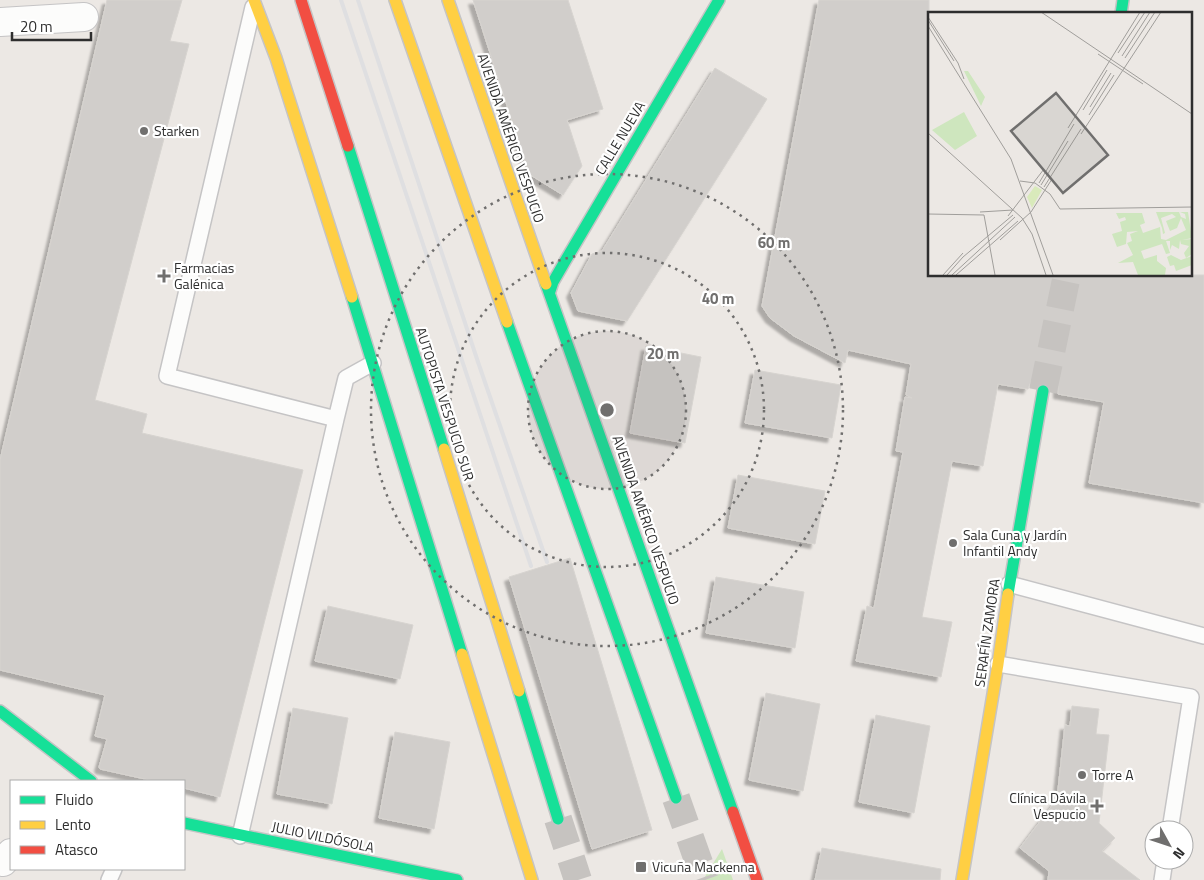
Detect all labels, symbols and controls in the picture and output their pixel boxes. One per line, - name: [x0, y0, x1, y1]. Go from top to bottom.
- scale bar: [12, 10, 91, 42]
- inset map: [928, 12, 1192, 276]
- text: 20 m: [20, 15, 53, 38]
- street label: AVENIDA AMÉRICO VESPUCIO: [473, 50, 550, 225]
- street label: CALLE NUEVA: [589, 96, 650, 179]
- place label: Starken: [154, 120, 199, 141]
- marker: Starken: [138, 125, 150, 137]
- text: 60 m: [758, 231, 790, 254]
- place label: Farmacias Galénica: [174, 257, 234, 294]
- marker: Farmacias Galénica: [158, 270, 170, 282]
- text: 40 m: [702, 287, 734, 310]
- street label: AUTOPISTA VESPUCIO SUR: [411, 324, 480, 483]
- text: 20 m: [647, 342, 679, 365]
- centre of rings: [598, 401, 616, 419]
- street label: AVENIDA AMÉRICO VESPUCIO: [608, 432, 685, 607]
- place label: Sala Cuna y Jardín Infantil Andy: [963, 524, 1067, 561]
- marker: Sala Cuna y Jardín Infantil Andy: [947, 537, 959, 549]
- street label: SERAFÍN ZAMORA: [969, 577, 1005, 689]
- place label: Torre A: [1092, 764, 1134, 785]
- marker: Torre A: [1076, 769, 1088, 781]
- legend: [10, 780, 185, 870]
- place label: Clínica Dávila Vespucio: [1009, 787, 1086, 824]
- text: Fluido: [55, 788, 94, 811]
- marker: Clínica Dávila Vespucio: [1090, 799, 1104, 813]
- text: Lento: [55, 813, 91, 836]
- street label: JULIO VILDÓSOLA: [270, 815, 377, 858]
- north arrow: [1144, 820, 1194, 870]
- text: Atasco: [55, 838, 98, 861]
- text: N: [1168, 843, 1191, 864]
- place label: Vicuña Mackenna: [652, 856, 755, 877]
- marker: Vicuña Mackenna: [634, 860, 648, 874]

